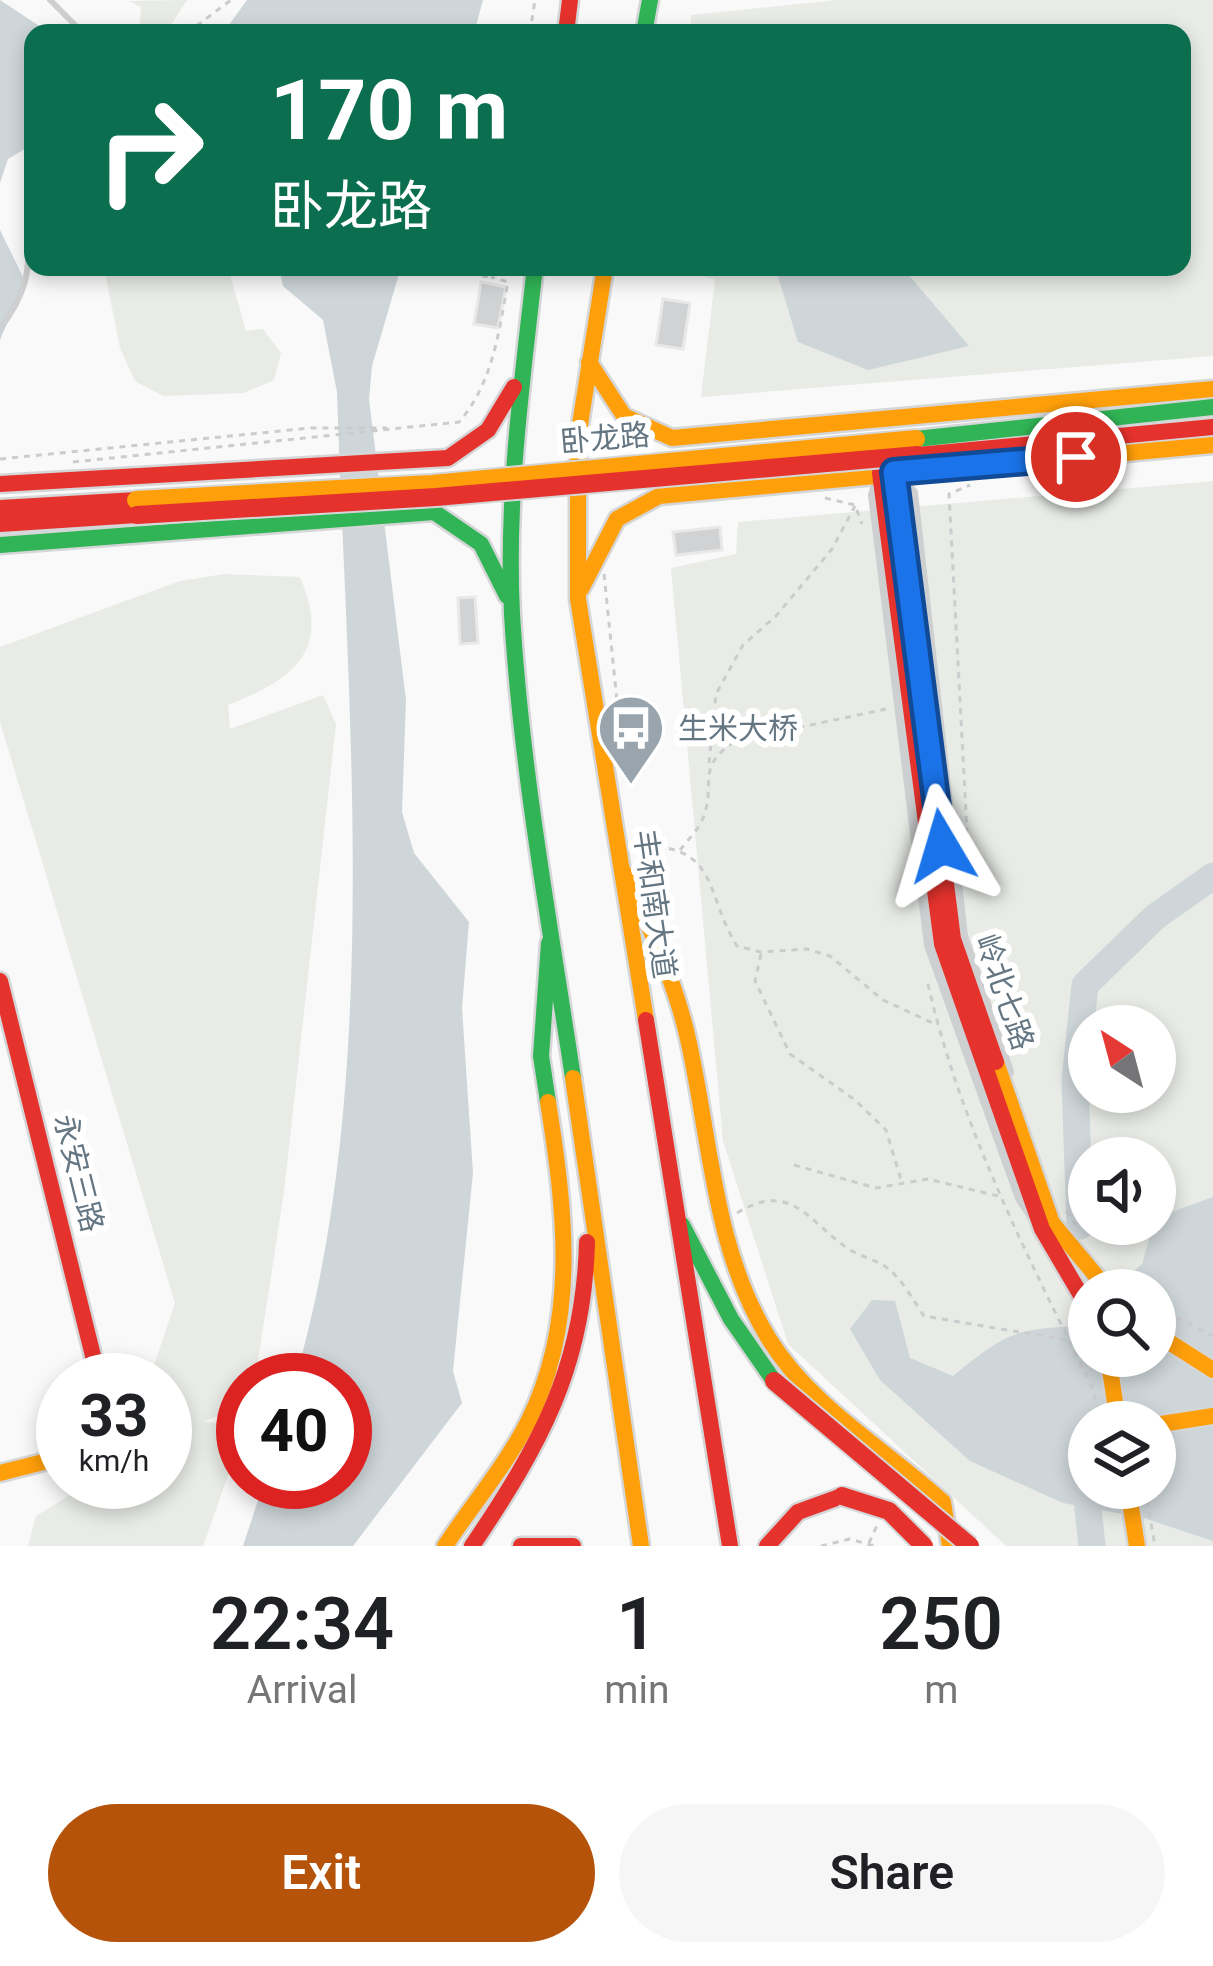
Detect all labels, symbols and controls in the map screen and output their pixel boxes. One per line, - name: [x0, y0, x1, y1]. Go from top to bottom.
- text: 170 m: [270, 61, 508, 160]
- icon: right: [72, 72, 228, 228]
- text: 卧龙路: [270, 175, 432, 238]
- pin: [1025, 406, 1127, 508]
- street label: 卧龙路: [559, 417, 651, 459]
- icon: arrive: [1043, 424, 1109, 490]
- bus stop icon: 生米大桥: [596, 693, 666, 787]
- place label: 生米大桥: [678, 711, 798, 746]
- position arrow: [879, 783, 1005, 909]
- street label: 丰和南大道: [627, 827, 683, 981]
- street label: 岭北七路: [969, 930, 1041, 1054]
- north arrow: [1068, 1005, 1176, 1113]
- map controls: [1068, 1005, 1176, 1509]
- street label: 永安三路: [48, 1111, 110, 1235]
- button: sound: [1068, 1137, 1176, 1245]
- button: search: [1068, 1269, 1176, 1377]
- speed limit sign: 40: [216, 1353, 372, 1509]
- text: 33: [80, 1380, 148, 1451]
- button: layers: [1068, 1401, 1176, 1509]
- text: km/h: [79, 1443, 149, 1478]
- text: 22:34: [210, 1582, 394, 1667]
- text: 1: [616, 1582, 657, 1667]
- text: 250: [880, 1582, 1003, 1667]
- text: Arrival: [247, 1667, 357, 1713]
- text: min: [604, 1667, 669, 1713]
- text: m: [924, 1667, 958, 1713]
- button: Exit: [48, 1804, 595, 1942]
- button: Share: [619, 1804, 1165, 1942]

